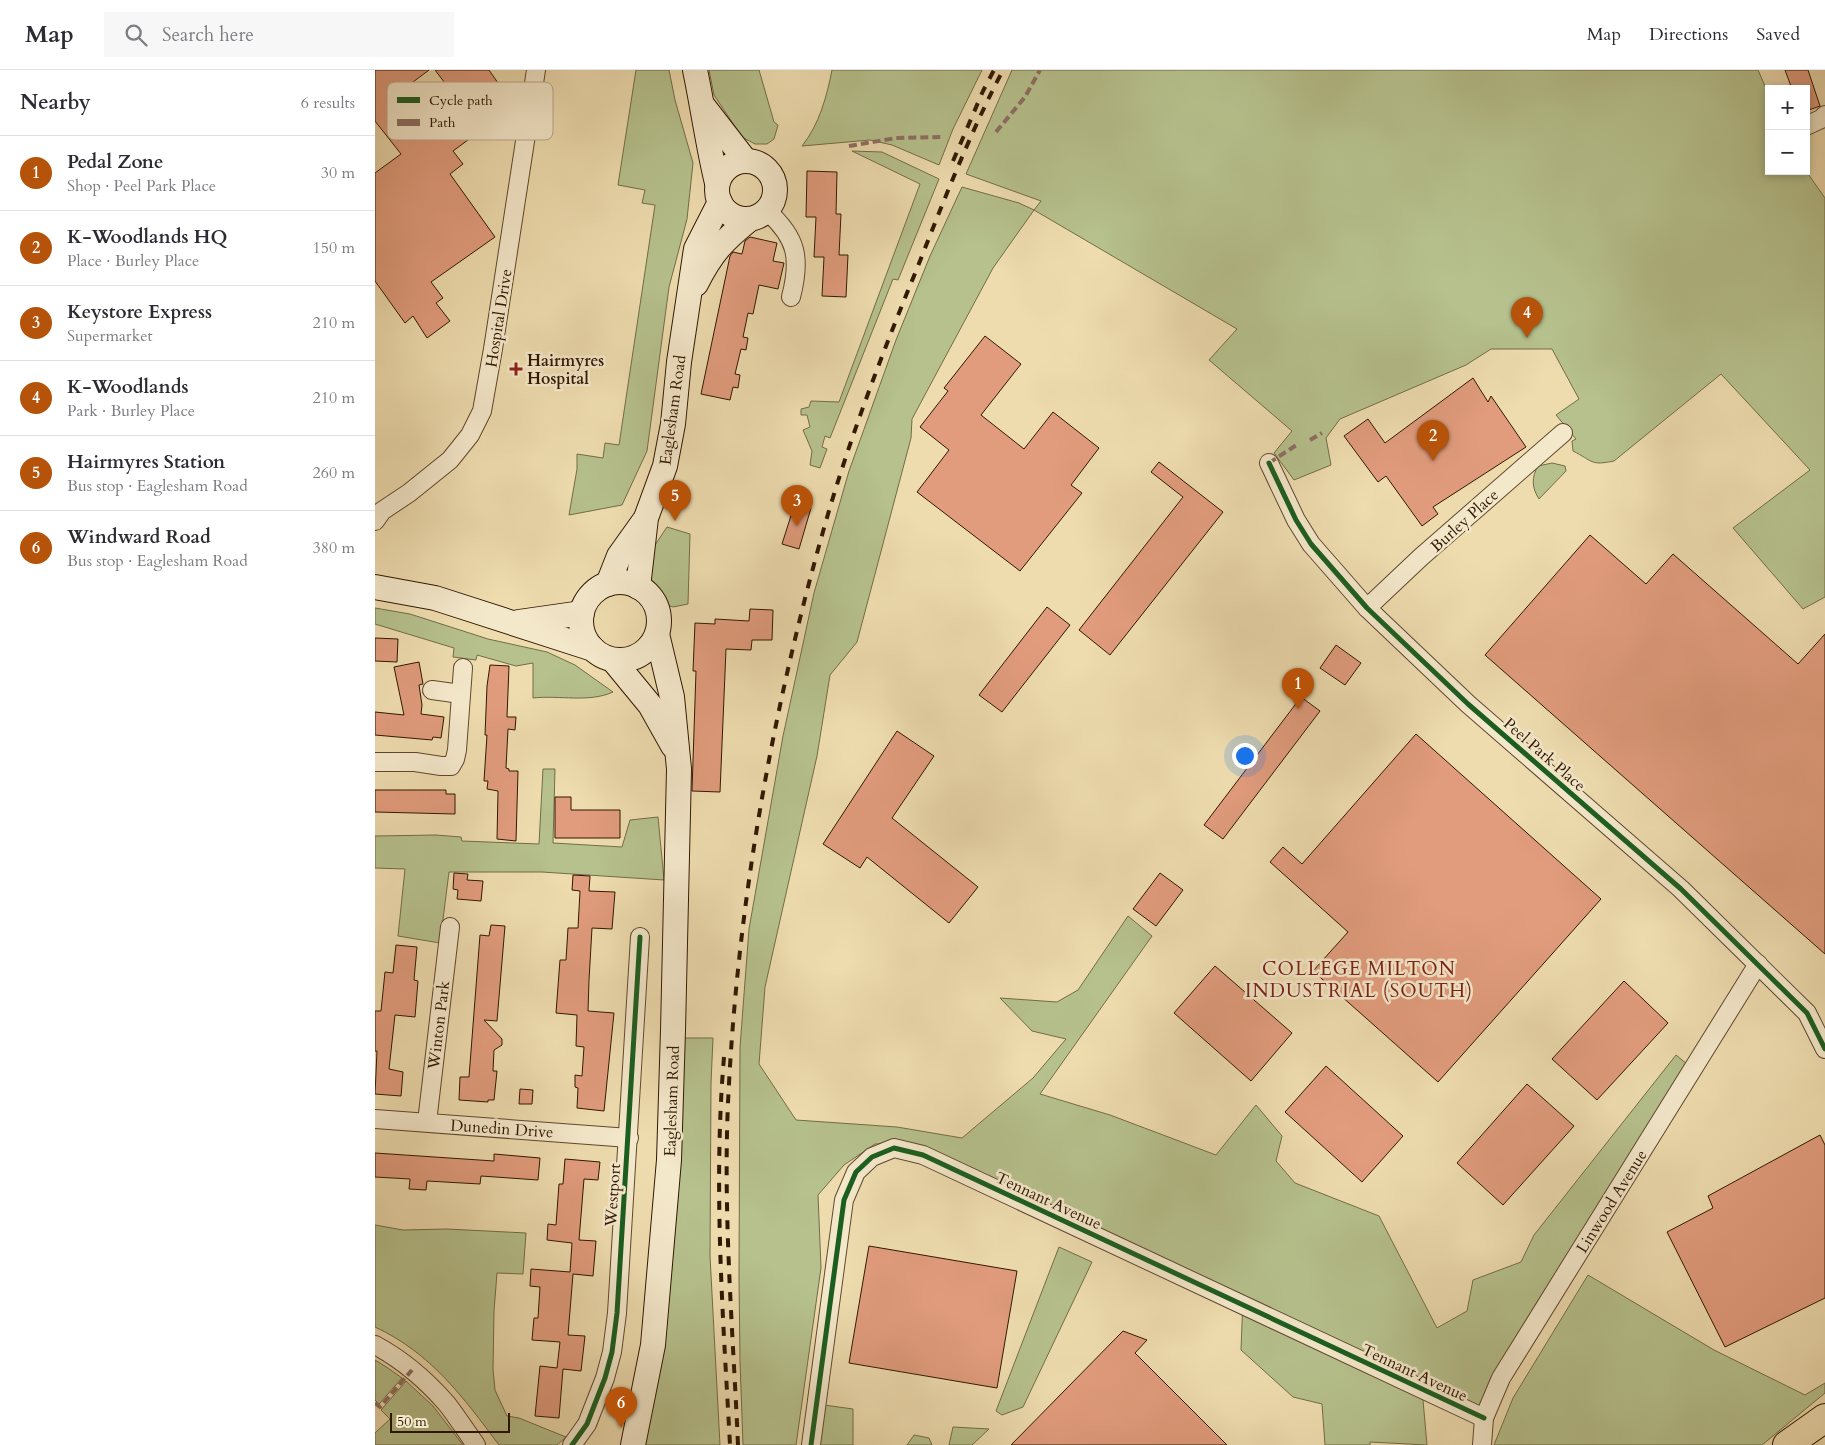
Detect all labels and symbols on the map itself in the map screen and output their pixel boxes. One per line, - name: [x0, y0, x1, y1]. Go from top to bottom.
- legend: [387, 82, 553, 140]
- text: Cycle path: [429, 91, 493, 110]
- text: Path: [429, 113, 456, 132]
- street label: Hospital Drive: [480, 267, 518, 369]
- pin: 4: [1511, 297, 1543, 338]
- place label: Hairmyres Hospital: [527, 350, 604, 390]
- street label: Eaglesham Road: [654, 353, 692, 467]
- marker: Hairmyres Hospital: [509, 362, 523, 376]
- pin: 2: [1417, 420, 1449, 461]
- pin: 5: [659, 480, 691, 521]
- street label: Burley Place: [1426, 484, 1503, 557]
- pin: 3: [781, 485, 813, 526]
- pin: 1: [1282, 668, 1314, 709]
- street label: Peel Park Place: [1498, 713, 1590, 797]
- your location: [1232, 743, 1258, 769]
- district label: COLLEGE MILTON INDUSTRIAL (SOUTH): [1245, 956, 1473, 1004]
- street label: Winton Park: [423, 979, 455, 1072]
- street label: Eaglesham Road: [659, 1045, 685, 1157]
- street label: Dunedin Drive: [450, 1114, 554, 1144]
- street label: Linwood Avenue: [1571, 1146, 1652, 1257]
- street label: Westport: [600, 1163, 626, 1228]
- street label: Tennant Avenue: [992, 1167, 1105, 1235]
- street label: Tennant Avenue: [1358, 1339, 1471, 1407]
- pin: 6: [605, 1387, 637, 1428]
- scale bar: [390, 1410, 510, 1433]

